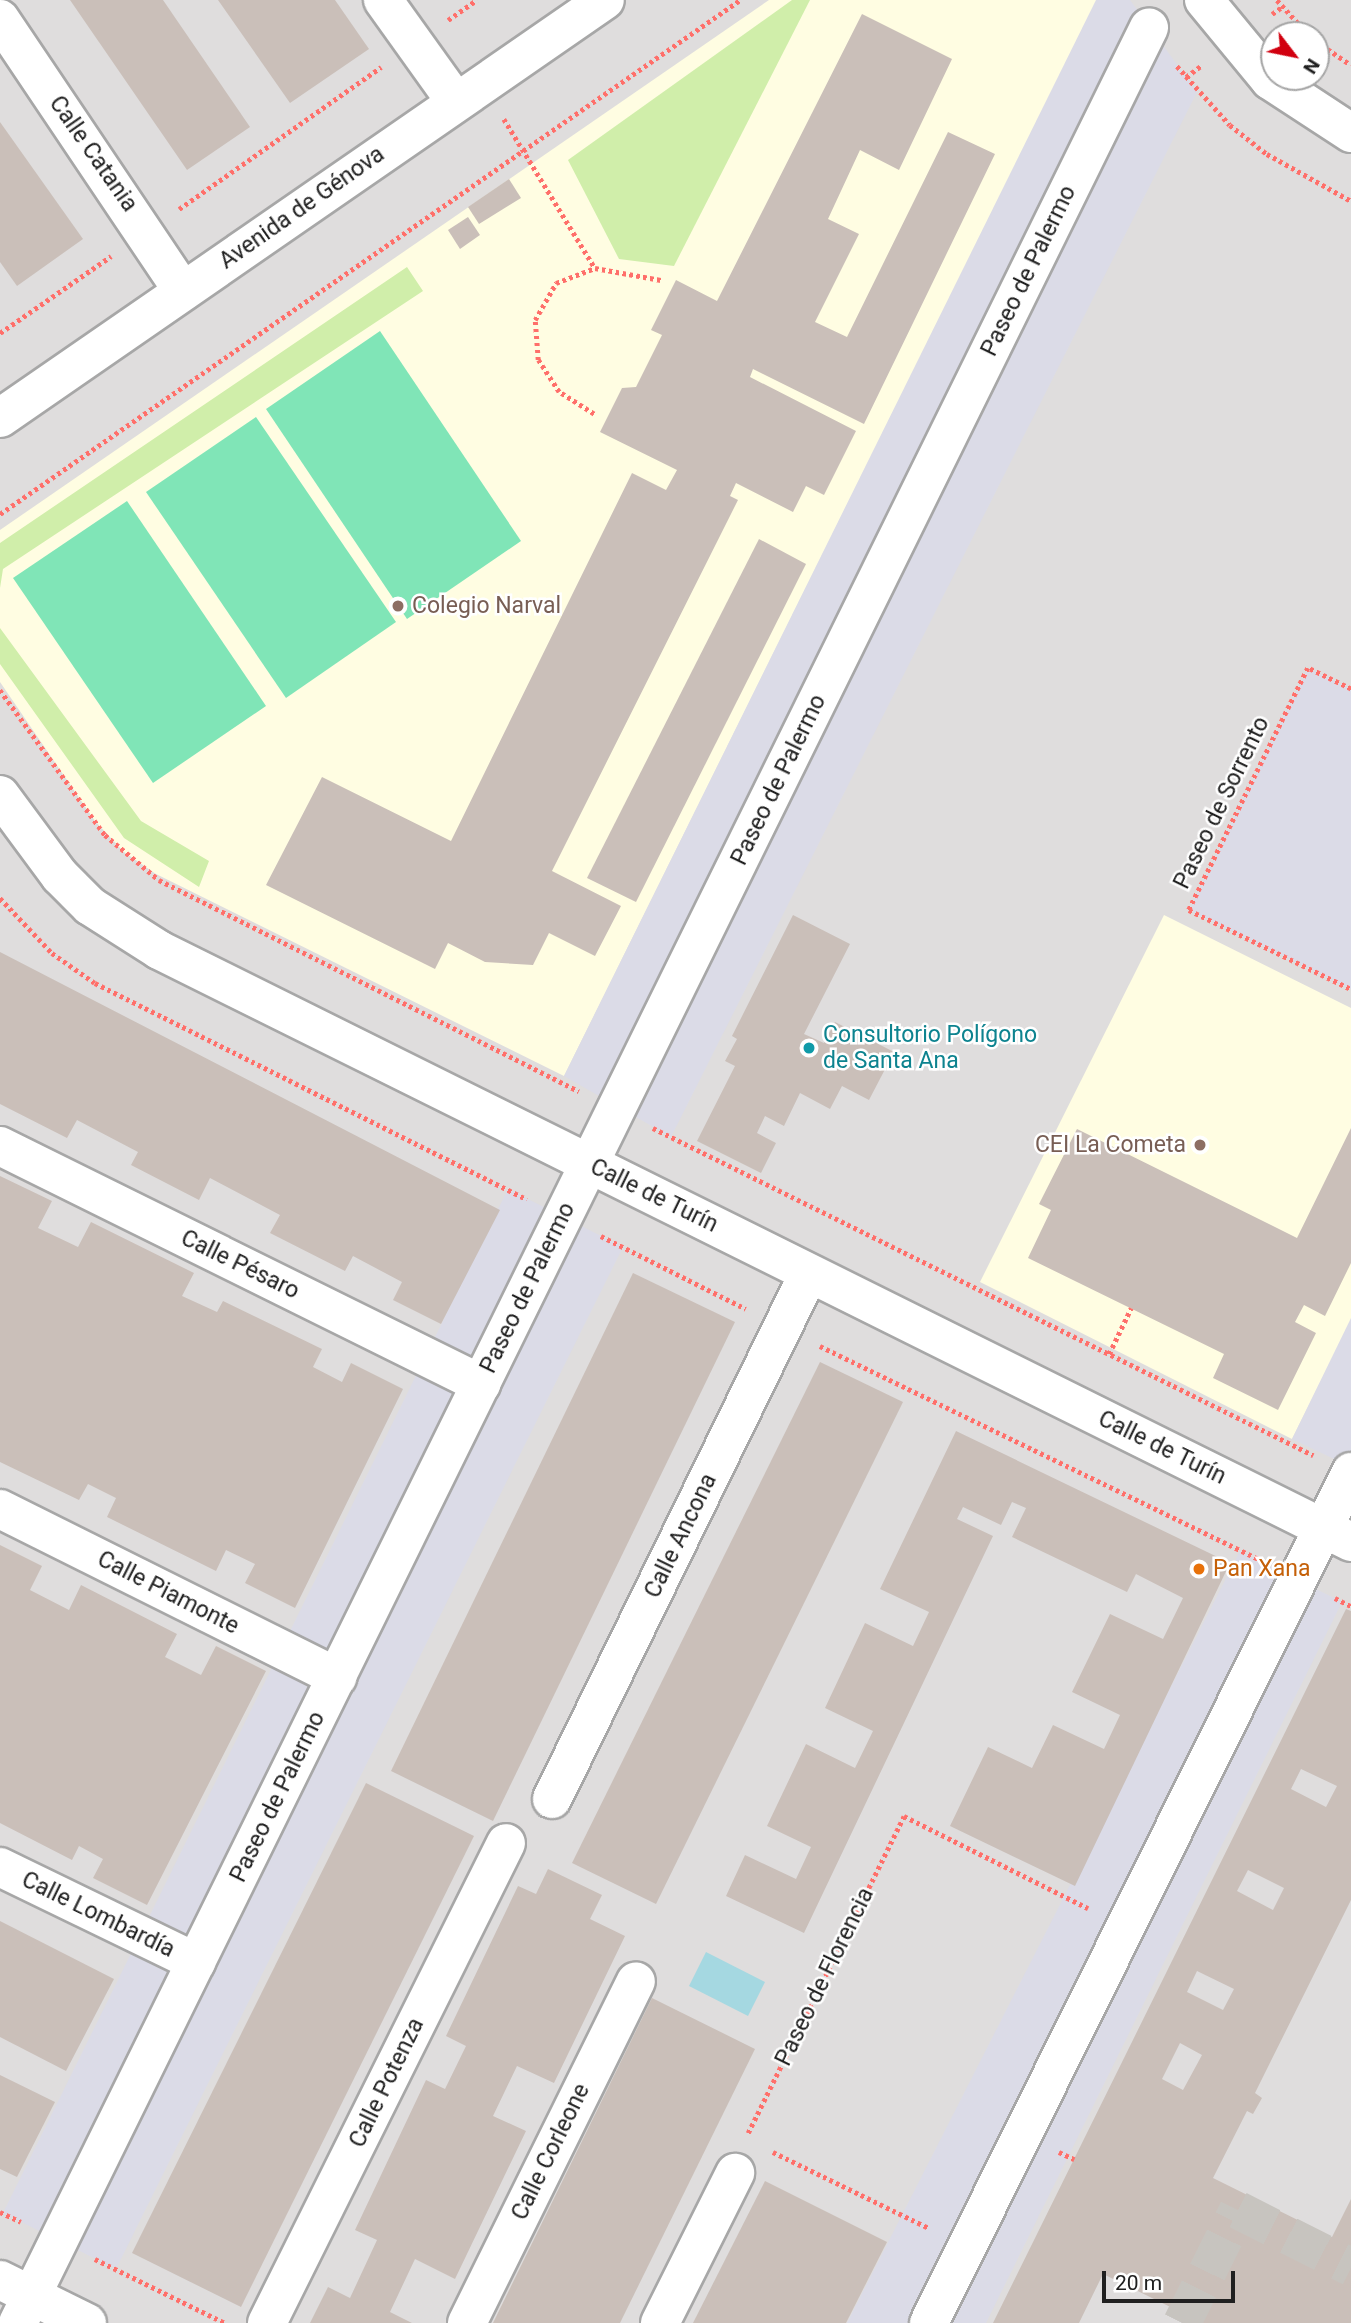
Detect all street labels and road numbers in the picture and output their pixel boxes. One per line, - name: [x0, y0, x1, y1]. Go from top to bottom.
- street label: Calle Catania: [43, 91, 143, 217]
- street label: Avenida de Génova: [214, 141, 390, 275]
- street label: Paseo de Palermo: [976, 181, 1082, 361]
- street label: Paseo de Palermo: [726, 690, 832, 870]
- street label: Paseo de Sorrento: [1168, 712, 1276, 894]
- street label: Calle de Turín: [585, 1153, 723, 1239]
- street label: Paseo de Palermo: [475, 1198, 581, 1378]
- street label: Calle Pésaro: [176, 1224, 304, 1306]
- street label: Calle de Turín: [1093, 1405, 1231, 1491]
- street label: Calle Ancona: [639, 1469, 723, 1603]
- street label: Calle Piamonte: [93, 1546, 243, 1640]
- street label: Paseo de Palermo: [225, 1707, 331, 1887]
- street label: Calle Lombardía: [17, 1866, 179, 1964]
- street label: Paseo de Florencia: [770, 1883, 880, 2071]
- street label: Calle Potenza: [344, 2014, 430, 2152]
- street label: Calle Corleone: [506, 2079, 596, 2225]

